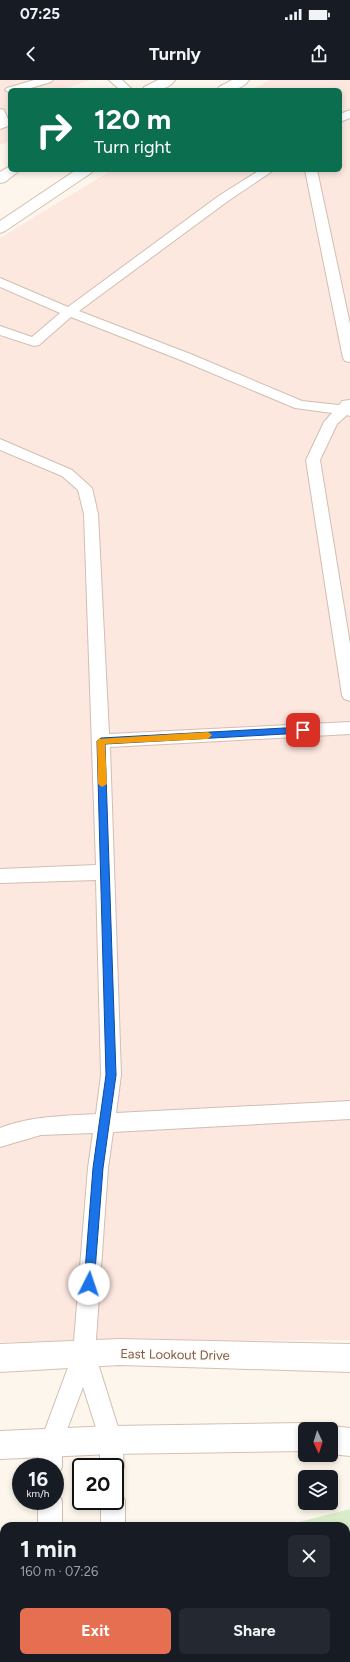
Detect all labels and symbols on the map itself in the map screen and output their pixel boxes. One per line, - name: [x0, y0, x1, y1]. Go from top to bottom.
- pin: [286, 713, 320, 747]
- position arrow: [68, 1263, 110, 1305]
- street label: East Lookout Drive: [120, 1346, 230, 1363]
- north arrow: [298, 1422, 338, 1462]
- speed limit sign: 20: [72, 1458, 124, 1510]

